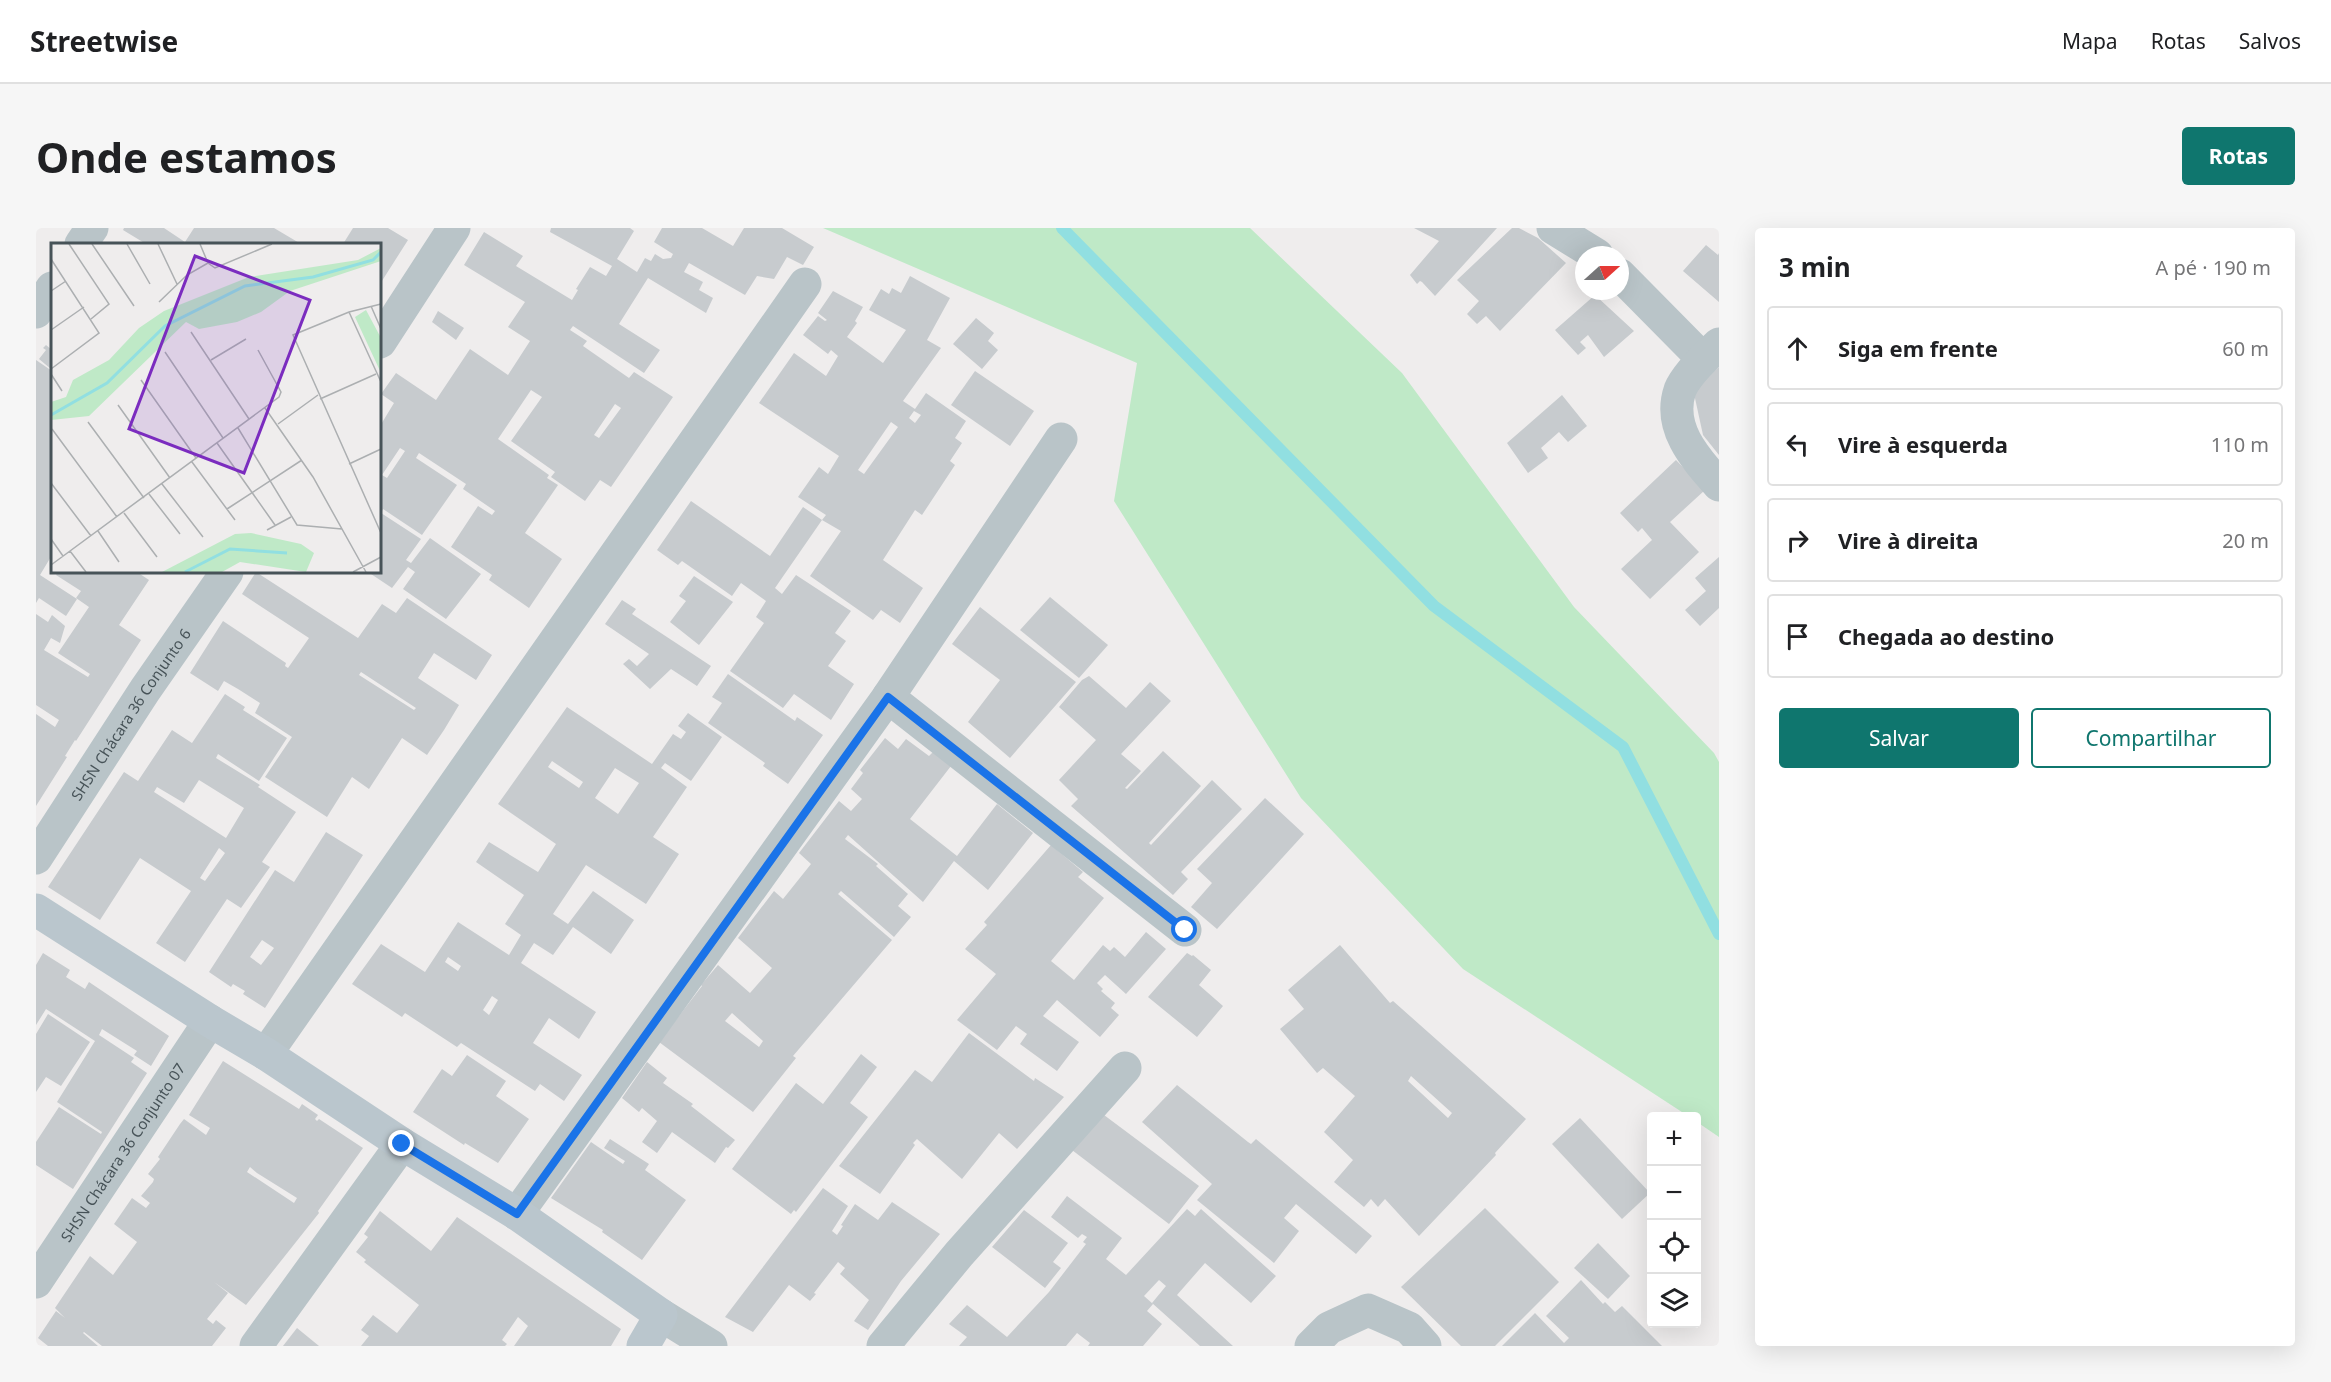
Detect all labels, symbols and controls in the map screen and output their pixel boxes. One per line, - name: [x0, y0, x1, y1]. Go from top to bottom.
- text: Streetwise: [30, 22, 178, 60]
- text: Mapa: [2062, 27, 2118, 55]
- text: Rotas: [2151, 27, 2206, 55]
- text: Salvos: [2239, 27, 2301, 55]
- button: Rotas: [2182, 127, 2295, 185]
- text: Onde estamos: [36, 128, 337, 185]
- inset map: [51, 243, 381, 573]
- north arrow: [1575, 246, 1629, 300]
- text: 3 min: [1779, 249, 1851, 285]
- text: A pé · 190 m: [2155, 254, 2271, 281]
- icon: ahead: [1781, 332, 1814, 365]
- text: Siga em frente: [1838, 333, 1998, 363]
- text: 60 m: [2222, 335, 2269, 362]
- icon: left: [1781, 428, 1814, 461]
- text: Vire à esquerda: [1838, 429, 2008, 459]
- text: 110 m: [2211, 431, 2269, 458]
- icon: right: [1781, 524, 1814, 557]
- text: Vire à direita: [1838, 525, 1978, 555]
- text: 20 m: [2222, 527, 2269, 554]
- icon: arrive: [1781, 620, 1814, 653]
- text: Chegada ao destino: [1838, 621, 2054, 651]
- street label: SHSN Chácara 36 Conjunto 6: [66, 624, 195, 804]
- button: Salvar: [1779, 708, 2019, 768]
- button: Compartilhar: [2031, 708, 2271, 768]
- route start: [1171, 916, 1197, 942]
- street label: SHSN Chácara 36 Conjunto 07: [56, 1059, 189, 1246]
- map controls: [1647, 1112, 1701, 1328]
- button: +: [1647, 1112, 1701, 1166]
- route end: [388, 1130, 414, 1156]
- button: −: [1647, 1166, 1701, 1220]
- button: locate: [1647, 1220, 1701, 1274]
- button: layers: [1647, 1274, 1701, 1328]

